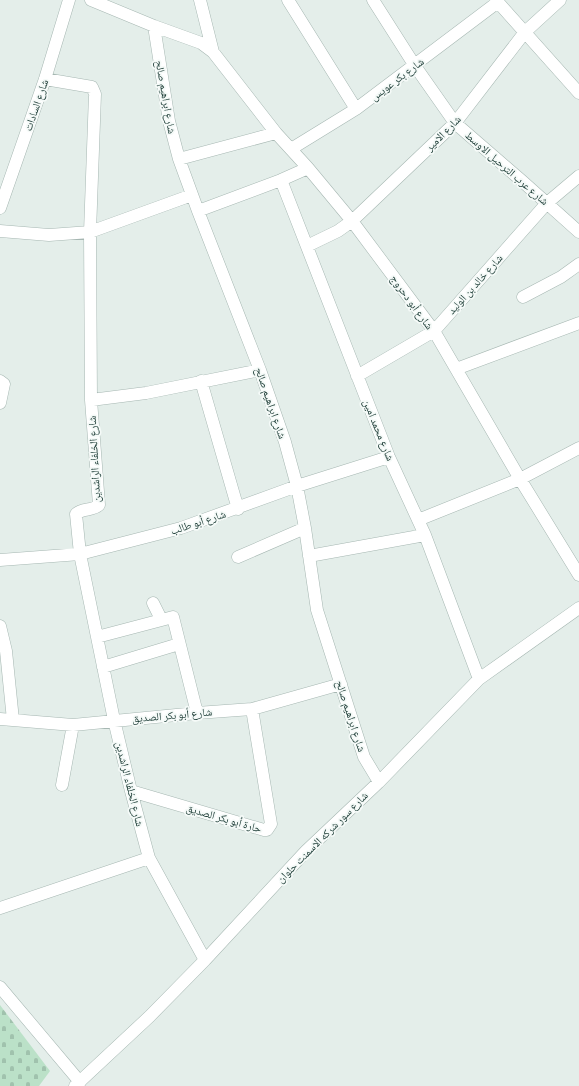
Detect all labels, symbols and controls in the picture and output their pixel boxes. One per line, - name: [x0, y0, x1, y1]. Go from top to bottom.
- street label: شارع بكر عويس: [367, 54, 427, 104]
- street label: شارع ابراهيم صالح: [152, 59, 179, 135]
- street label: شارع السادات: [21, 77, 52, 133]
- street label: شارع الامير: [421, 112, 465, 155]
- street label: شارع عرب الترحيل الاوسط: [462, 128, 552, 209]
- street label: شارع خالد بن الوليد: [444, 251, 506, 318]
- street label: شارع أبو دحروج: [387, 272, 437, 333]
- street label: شارع ابراهيم صالح: [251, 366, 290, 441]
- street label: شارع محمد امين: [359, 397, 398, 463]
- street label: شارع الخلفاء الراشدين: [85, 415, 104, 503]
- street label: شارع أبو طالب: [169, 506, 228, 538]
- street label: شارع ابراهيم صالح: [332, 678, 369, 754]
- street label: شارع أبو بكر الصديق: [131, 705, 213, 726]
- street label: شارع الخلفاء الراشدين: [112, 740, 147, 828]
- street label: شارع سور شركه الاسمنت حلوان: [273, 788, 371, 886]
- street label: حارة أبو بكر الصديق: [184, 801, 263, 836]

